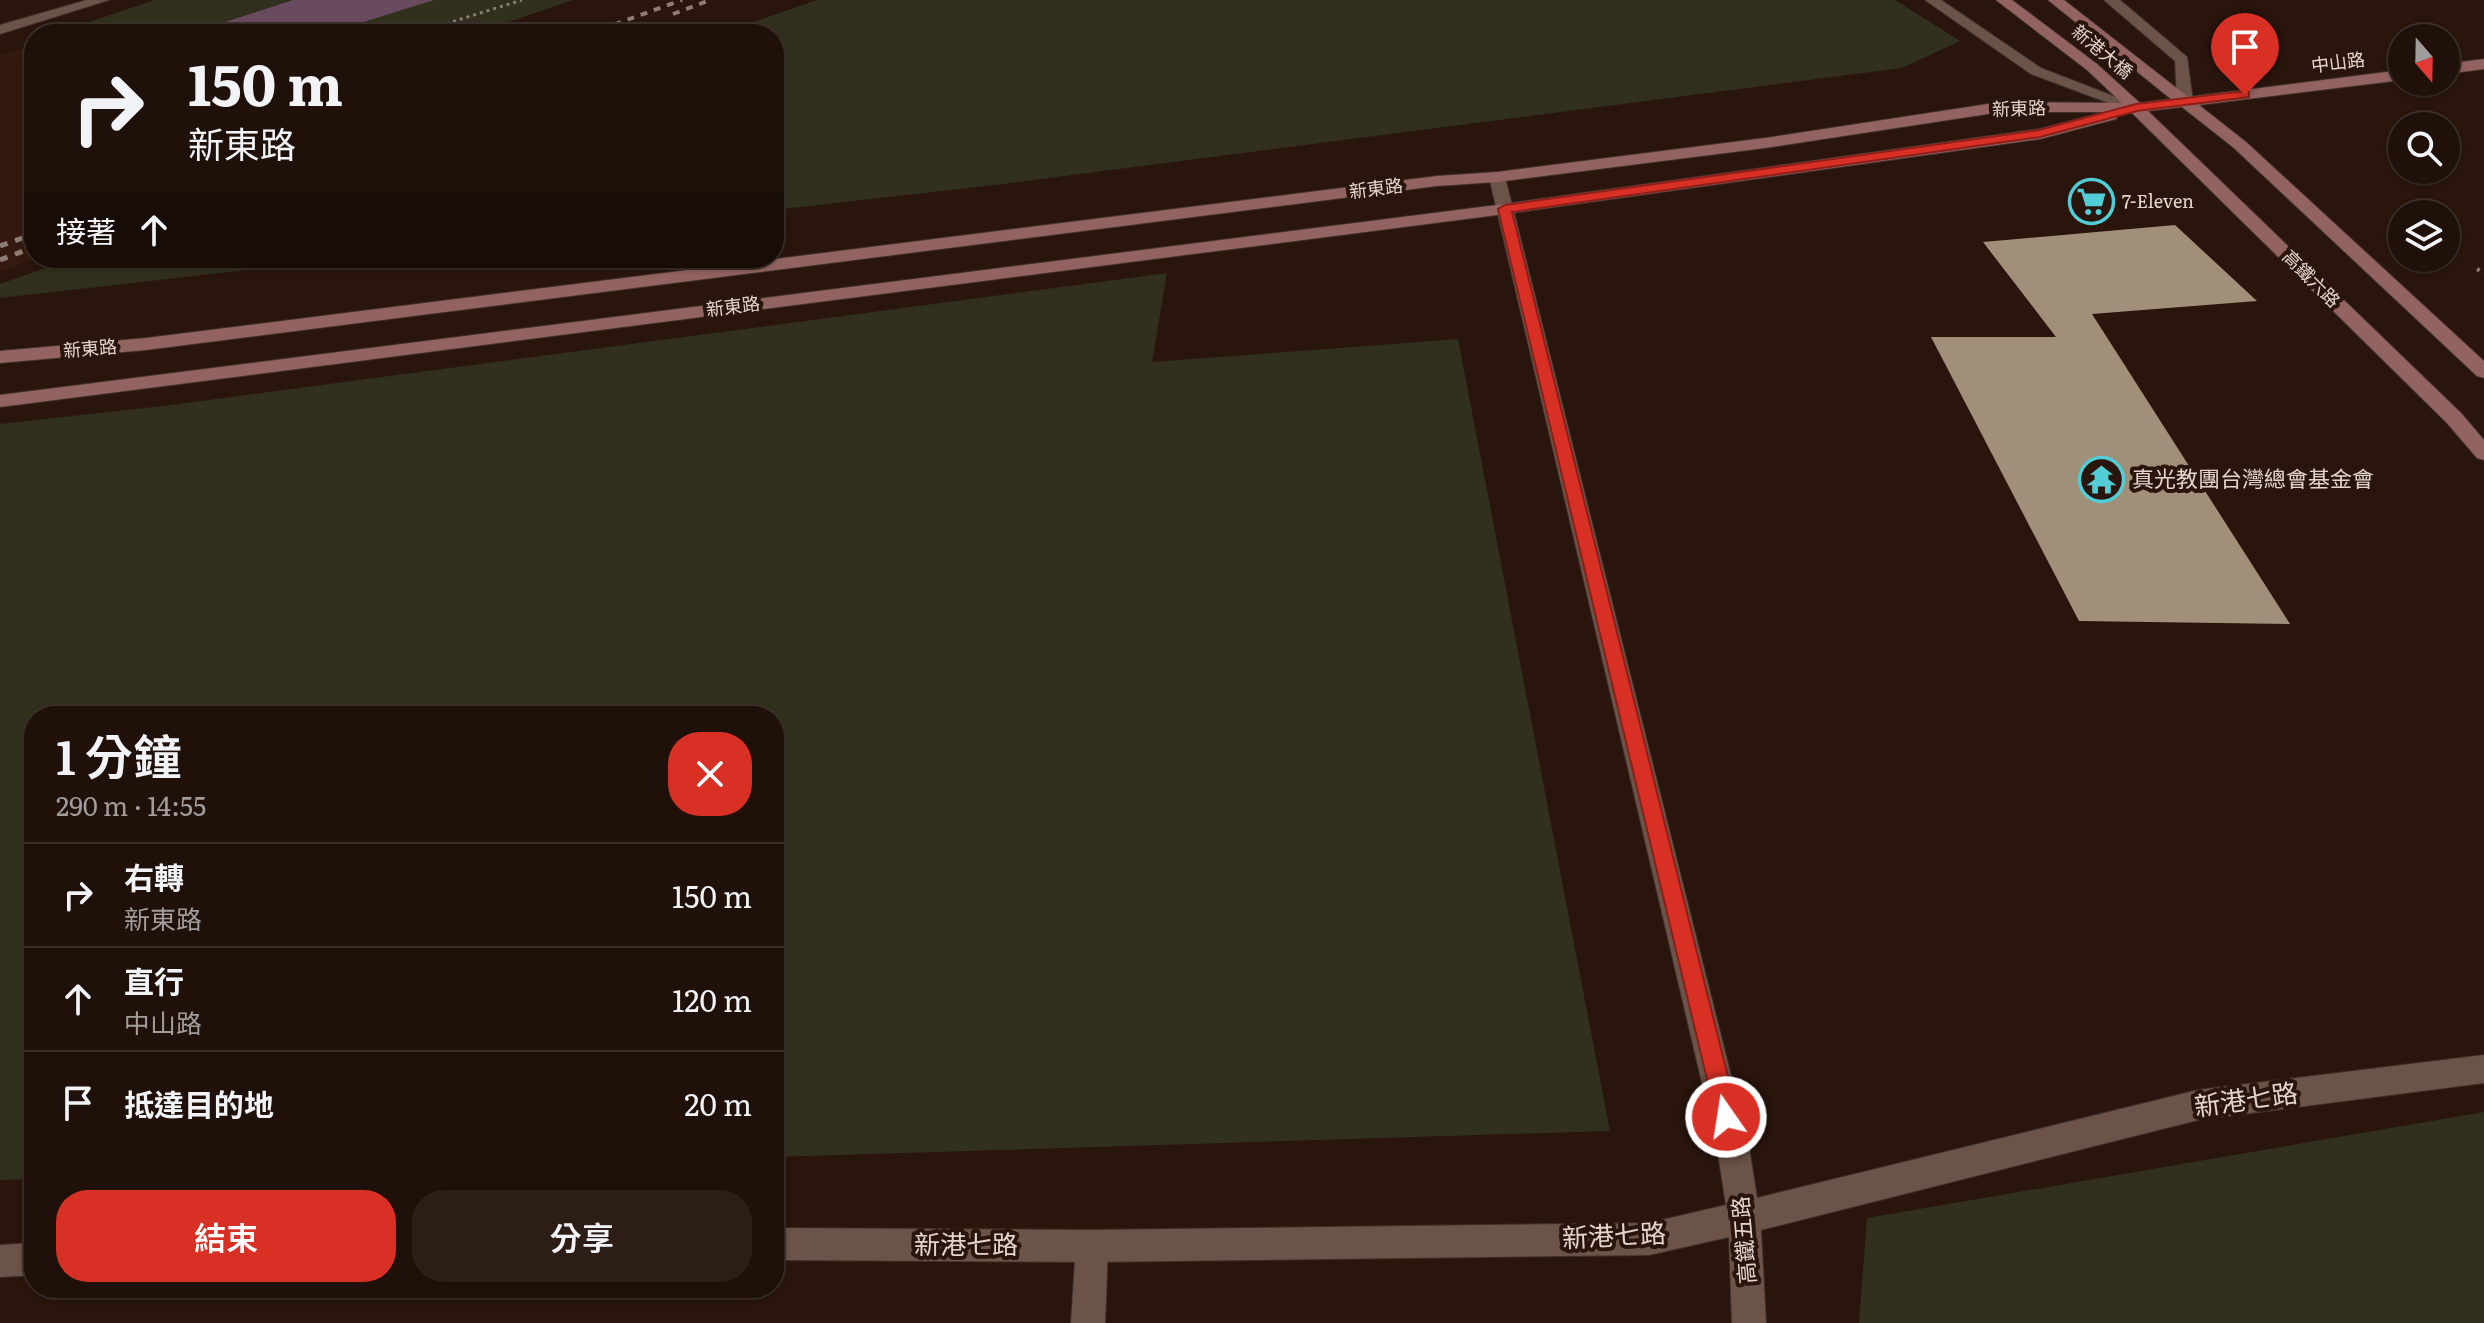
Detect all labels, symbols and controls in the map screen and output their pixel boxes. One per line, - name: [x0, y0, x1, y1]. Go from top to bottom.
- pin: [2211, 13, 2279, 95]
- street label: 新港大橋: [2067, 17, 2139, 84]
- north arrow: [2388, 24, 2460, 96]
- map controls: [2388, 24, 2460, 272]
- icon: arrive: [2223, 25, 2267, 69]
- text: 150 m: [188, 40, 343, 123]
- street label: 中山路: [2309, 45, 2366, 78]
- icon: right: [56, 56, 160, 160]
- street label: 新東路: [1991, 93, 2046, 122]
- button: search: [2388, 112, 2460, 184]
- text: 新東路: [188, 116, 296, 169]
- street label: 新東路: [1347, 171, 1404, 204]
- supermarket icon: 7-Eleven: [2067, 178, 2115, 226]
- place label: 7-Eleven: [2122, 187, 2194, 214]
- button: layers: [2388, 200, 2460, 272]
- text: 接著: [56, 208, 116, 252]
- icon: ahead: [132, 208, 176, 252]
- street label: 高鐵六路: [2277, 243, 2347, 313]
- street label: 新東路: [704, 289, 761, 322]
- street label: 新東路: [62, 332, 118, 363]
- temple icon: 真光教團台灣總會基金會: [2077, 455, 2125, 503]
- place label: 真光教團台灣總會基金會: [2132, 461, 2374, 494]
- text: 1 分鐘: [56, 719, 181, 790]
- button: close: [668, 732, 752, 816]
- text: 290 m · 14:55: [56, 785, 206, 824]
- text: 右轉: [124, 854, 184, 898]
- icon: right: [56, 873, 100, 917]
- text: 150 m: [672, 873, 752, 917]
- text: 新東路: [124, 898, 202, 937]
- text: 直行: [124, 958, 184, 1002]
- icon: ahead: [56, 977, 100, 1021]
- text: 120 m: [672, 977, 752, 1021]
- text: 中山路: [124, 1002, 202, 1041]
- street label: 新港七路: [2191, 1071, 2300, 1124]
- position arrow: [1684, 1075, 1768, 1159]
- icon: arrive: [56, 1081, 100, 1125]
- text: 抵達目的地: [124, 1081, 274, 1125]
- text: 20 m: [684, 1081, 752, 1125]
- button: 結束: [56, 1190, 396, 1282]
- button: 分享: [412, 1190, 752, 1282]
- street label: 高鐵五路: [1722, 1195, 1763, 1285]
- street label: 新港七路: [1561, 1211, 1667, 1256]
- street label: 新港七路: [914, 1223, 1018, 1262]

